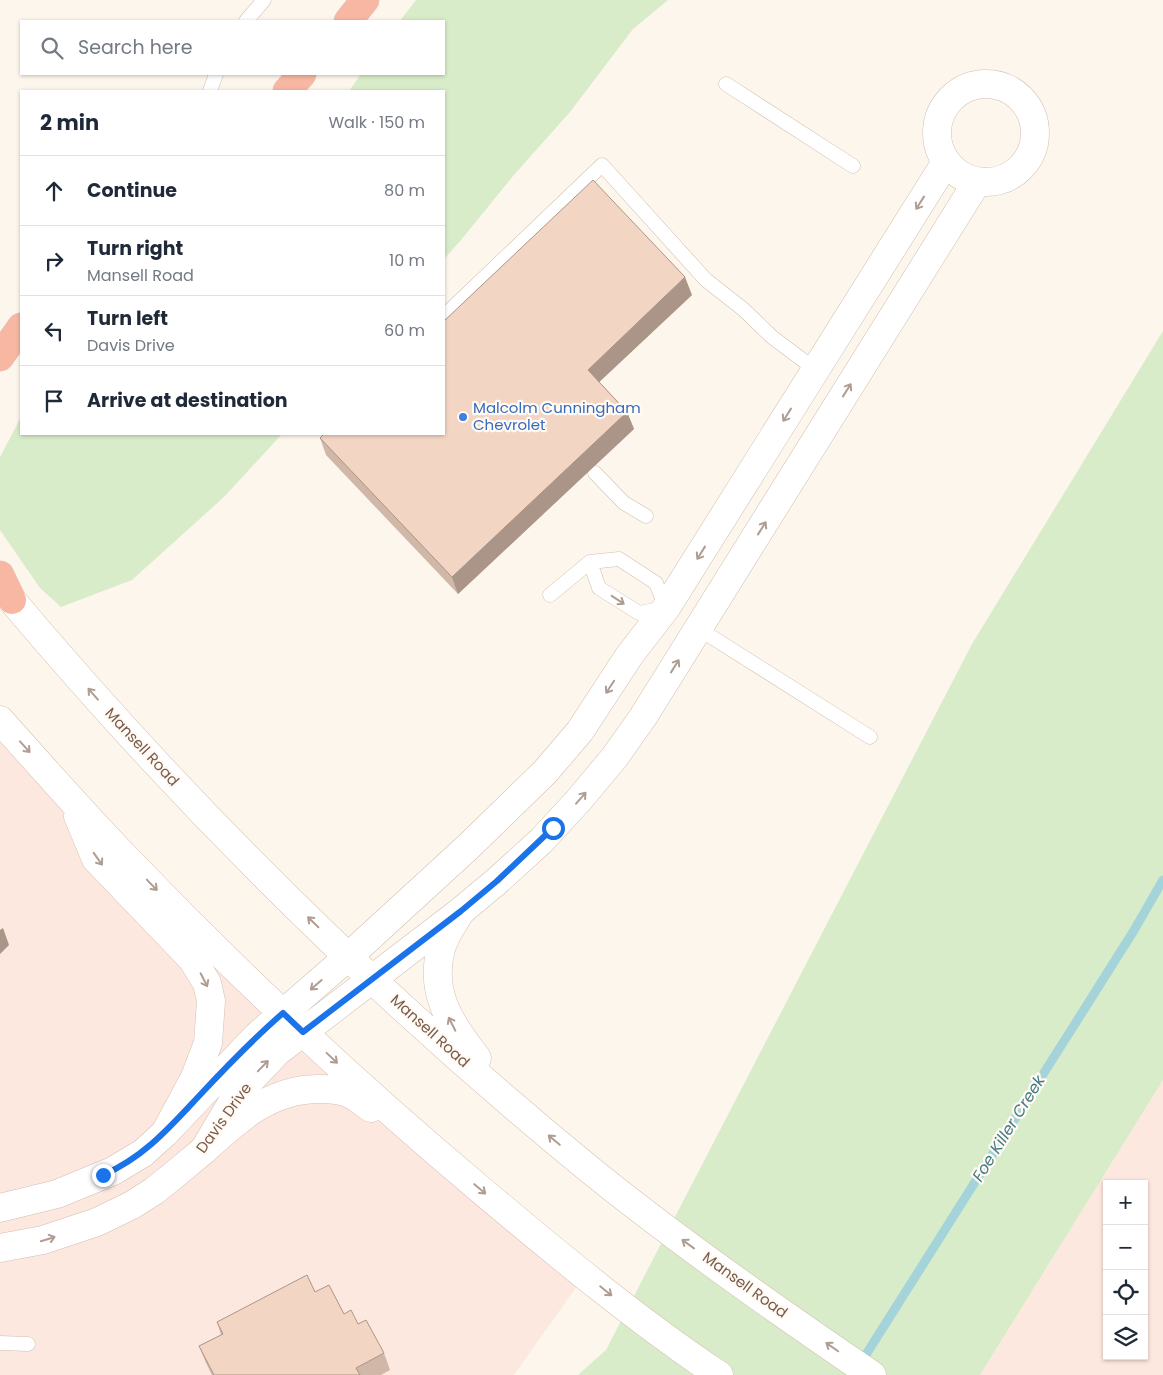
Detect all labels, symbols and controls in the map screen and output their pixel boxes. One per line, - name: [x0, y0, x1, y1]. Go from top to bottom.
- search box: [20, 20, 445, 75]
- icon: search: [38, 34, 66, 62]
- text: Search here: [78, 34, 192, 61]
- text: 2 min: [40, 108, 99, 137]
- text: Walk · 150 m: [328, 111, 425, 134]
- icon: ahead: [40, 177, 68, 205]
- text: Continue: [87, 177, 177, 204]
- text: 80 m: [384, 179, 425, 202]
- one-way arrow: [915, 196, 925, 210]
- text: Turn right: [87, 235, 183, 262]
- icon: right: [40, 247, 68, 275]
- text: 10 m: [389, 249, 425, 272]
- text: Mansell Road: [87, 264, 194, 287]
- text: Turn left: [87, 305, 168, 332]
- icon: left: [40, 317, 68, 345]
- text: 60 m: [384, 319, 425, 342]
- text: Davis Drive: [87, 334, 175, 357]
- one-way arrow: [843, 384, 853, 398]
- icon: arrive: [40, 387, 68, 415]
- text: Arrive at destination: [87, 387, 288, 414]
- place label: Malcolm Cunningham Chevrolet: [473, 397, 641, 435]
- one-way arrow: [782, 408, 792, 422]
- marker: Malcolm Cunningham Chevrolet: [457, 411, 469, 423]
- one-way arrow: [757, 522, 767, 536]
- one-way arrow: [696, 545, 706, 559]
- one-way arrow: [610, 595, 624, 605]
- one-way arrow: [670, 659, 681, 673]
- one-way arrow: [604, 679, 614, 693]
- one-way arrow: [87, 687, 99, 700]
- street label: Mansell Road: [101, 703, 184, 790]
- one-way arrow: [19, 741, 31, 754]
- one-way arrow: [575, 791, 587, 804]
- route start: [542, 817, 565, 840]
- one-way arrow: [93, 852, 103, 866]
- one-way arrow: [146, 879, 158, 891]
- one-way arrow: [307, 916, 320, 928]
- one-way arrow: [199, 973, 209, 988]
- one-way arrow: [310, 979, 323, 990]
- street label: Mansell Road: [386, 989, 475, 1072]
- one-way arrow: [447, 1017, 456, 1032]
- one-way arrow: [326, 1052, 339, 1064]
- one-way arrow: [257, 1060, 269, 1072]
- water label: Foe Killer Creek: [966, 1070, 1051, 1186]
- street label: Davis Drive: [191, 1078, 256, 1157]
- one-way arrow: [548, 1134, 561, 1145]
- route end: [92, 1164, 115, 1187]
- map controls: [1103, 1180, 1148, 1360]
- button: +: [1103, 1180, 1148, 1225]
- one-way arrow: [473, 1183, 486, 1194]
- button: −: [1103, 1225, 1148, 1270]
- one-way arrow: [39, 1233, 55, 1243]
- one-way arrow: [681, 1239, 695, 1249]
- street label: Mansell Road: [699, 1247, 792, 1323]
- button: locate: [1103, 1270, 1148, 1315]
- one-way arrow: [599, 1286, 612, 1297]
- button: layers: [1103, 1315, 1148, 1360]
- one-way arrow: [825, 1342, 839, 1352]

